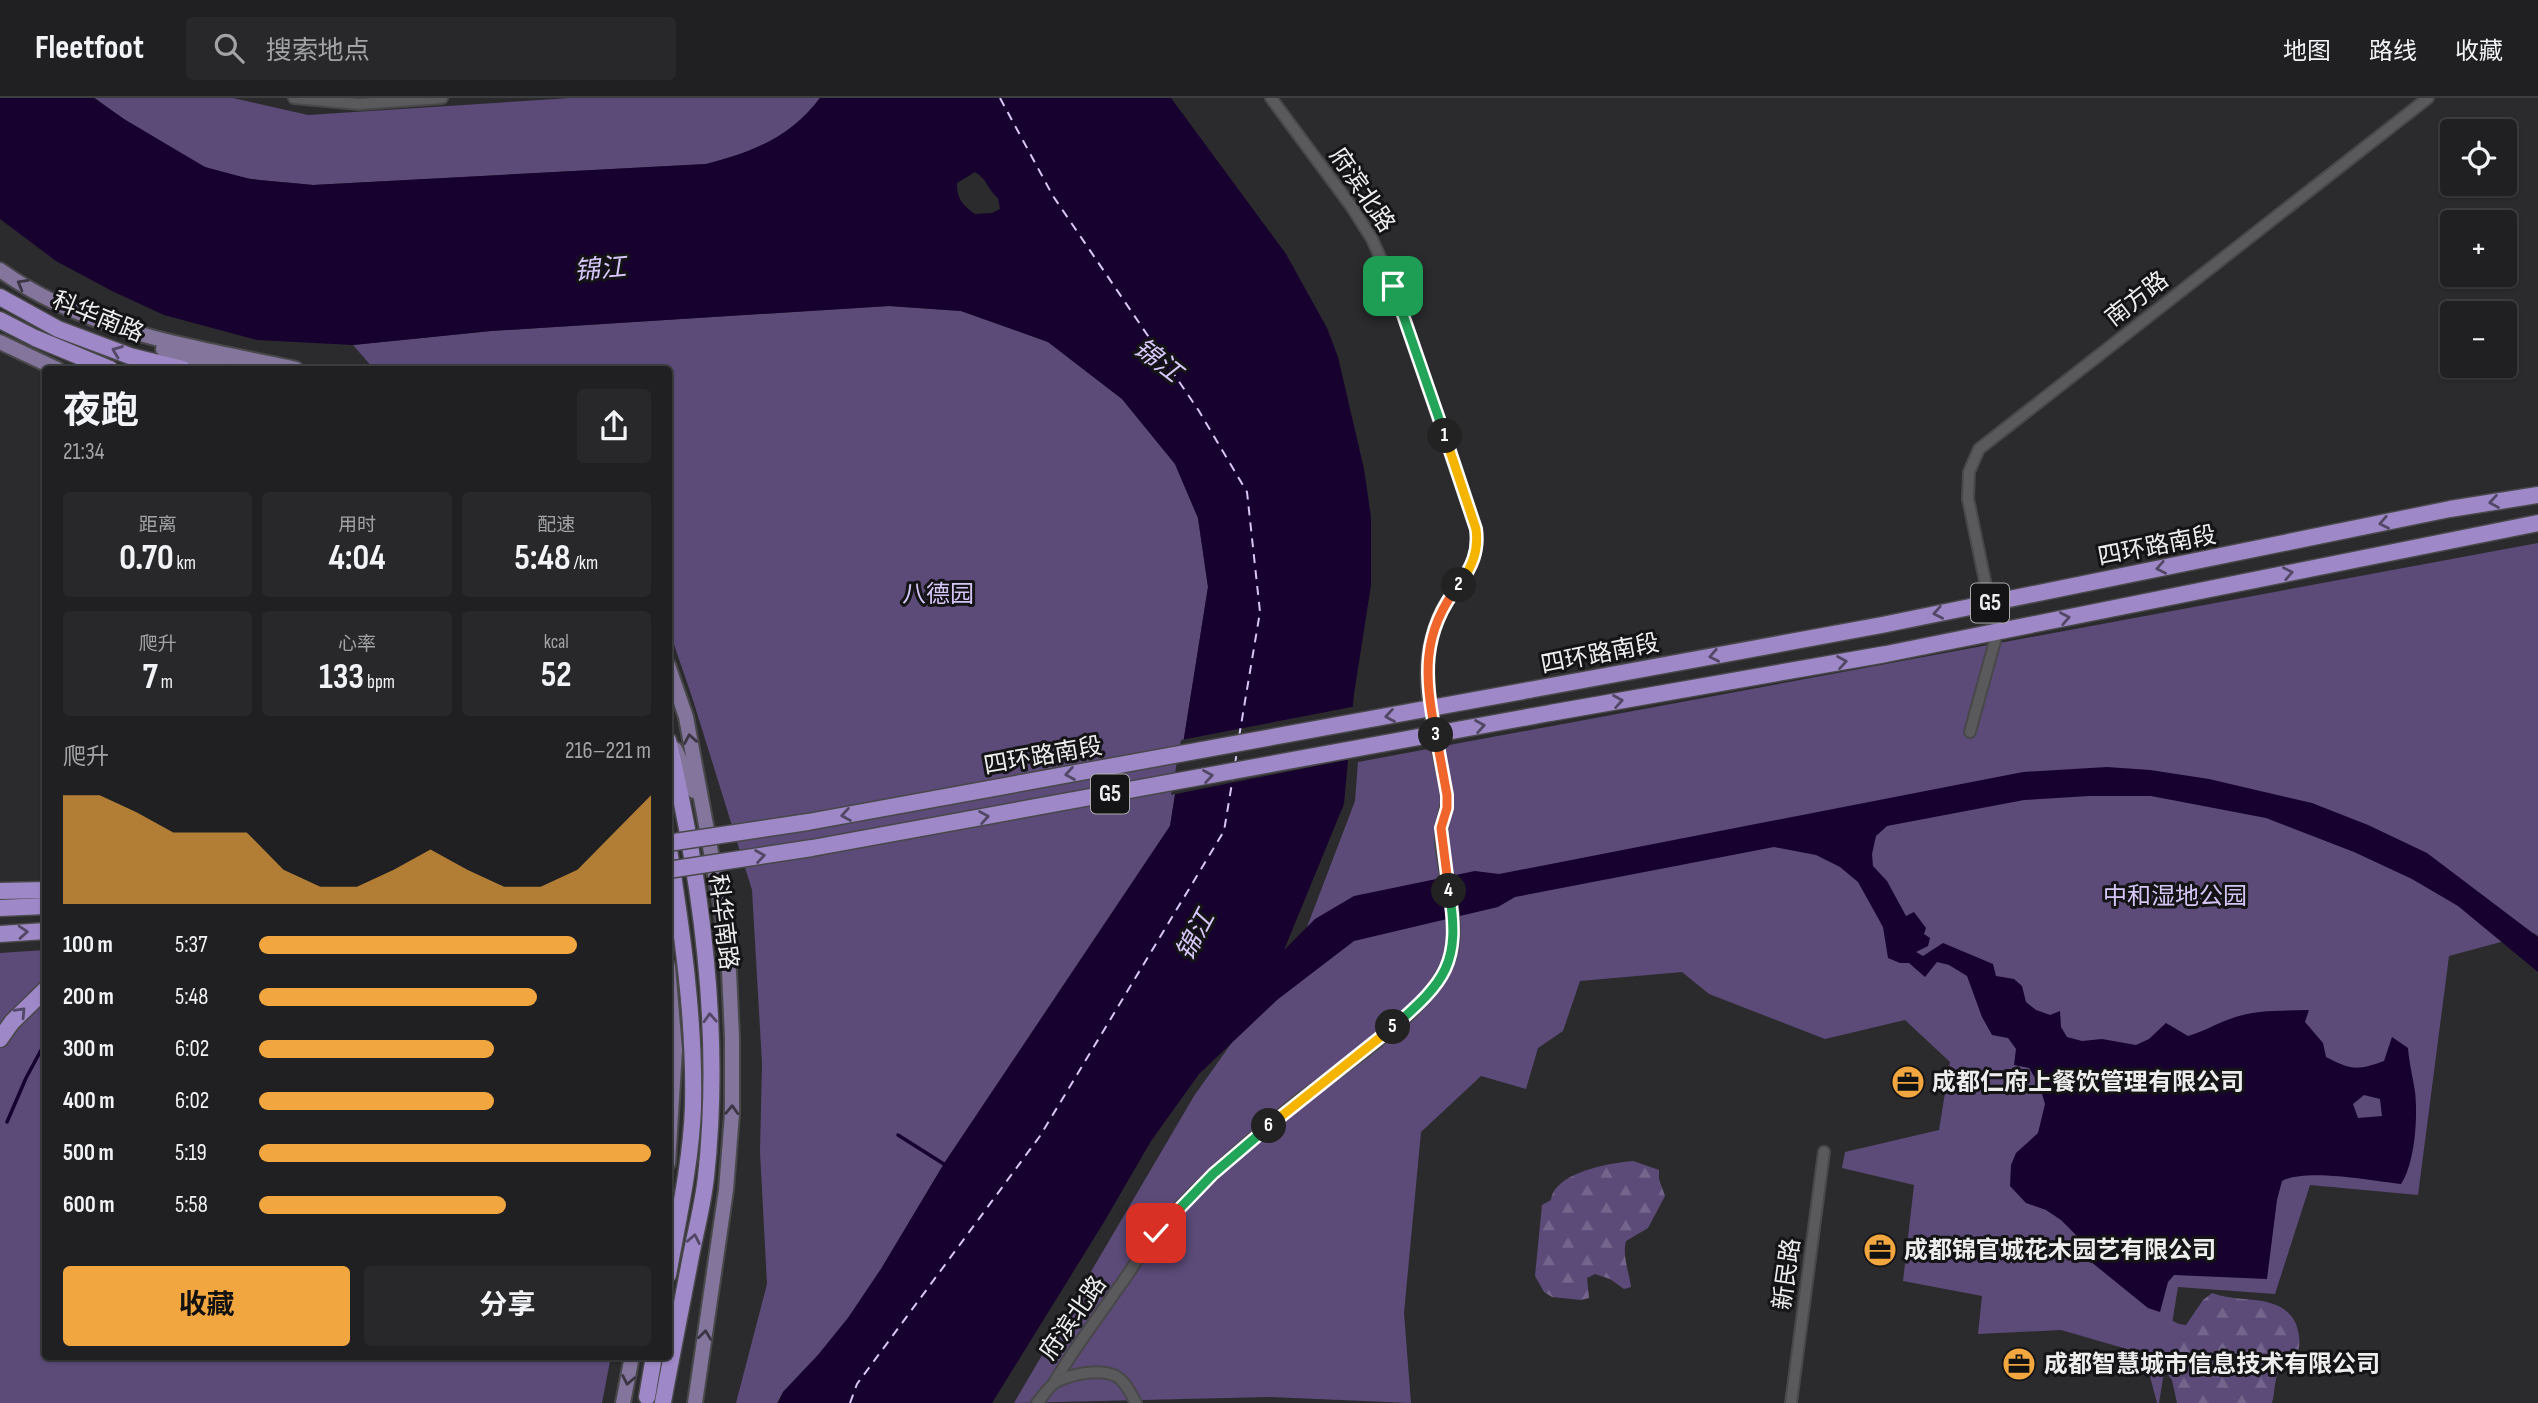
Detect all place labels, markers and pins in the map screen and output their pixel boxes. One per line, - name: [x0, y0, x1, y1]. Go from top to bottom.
- pin: [1363, 256, 1423, 316]
- pin: 1: [1428, 418, 1462, 454]
- pin: 2: [1442, 568, 1476, 602]
- pin: 3: [1418, 718, 1454, 752]
- pin: 4: [1432, 874, 1466, 908]
- pin: 5: [1376, 1010, 1410, 1044]
- office icon: 成都仁府上餐饮管理有限公司: [1889, 1063, 1927, 1101]
- place label: 成都仁府上餐饮管理有限公司: [1932, 1068, 2244, 1097]
- pin: 6: [1252, 1108, 1286, 1144]
- pin: [1126, 1203, 1186, 1263]
- office icon: 成都锦官城花木园艺有限公司: [1861, 1231, 1899, 1269]
- place label: 成都锦官城花木园艺有限公司: [1904, 1236, 2216, 1265]
- office icon: 成都智慧城市信息技术有限公司: [2000, 1345, 2038, 1383]
- place label: 成都智慧城市信息技术有限公司: [2044, 1350, 2380, 1379]

